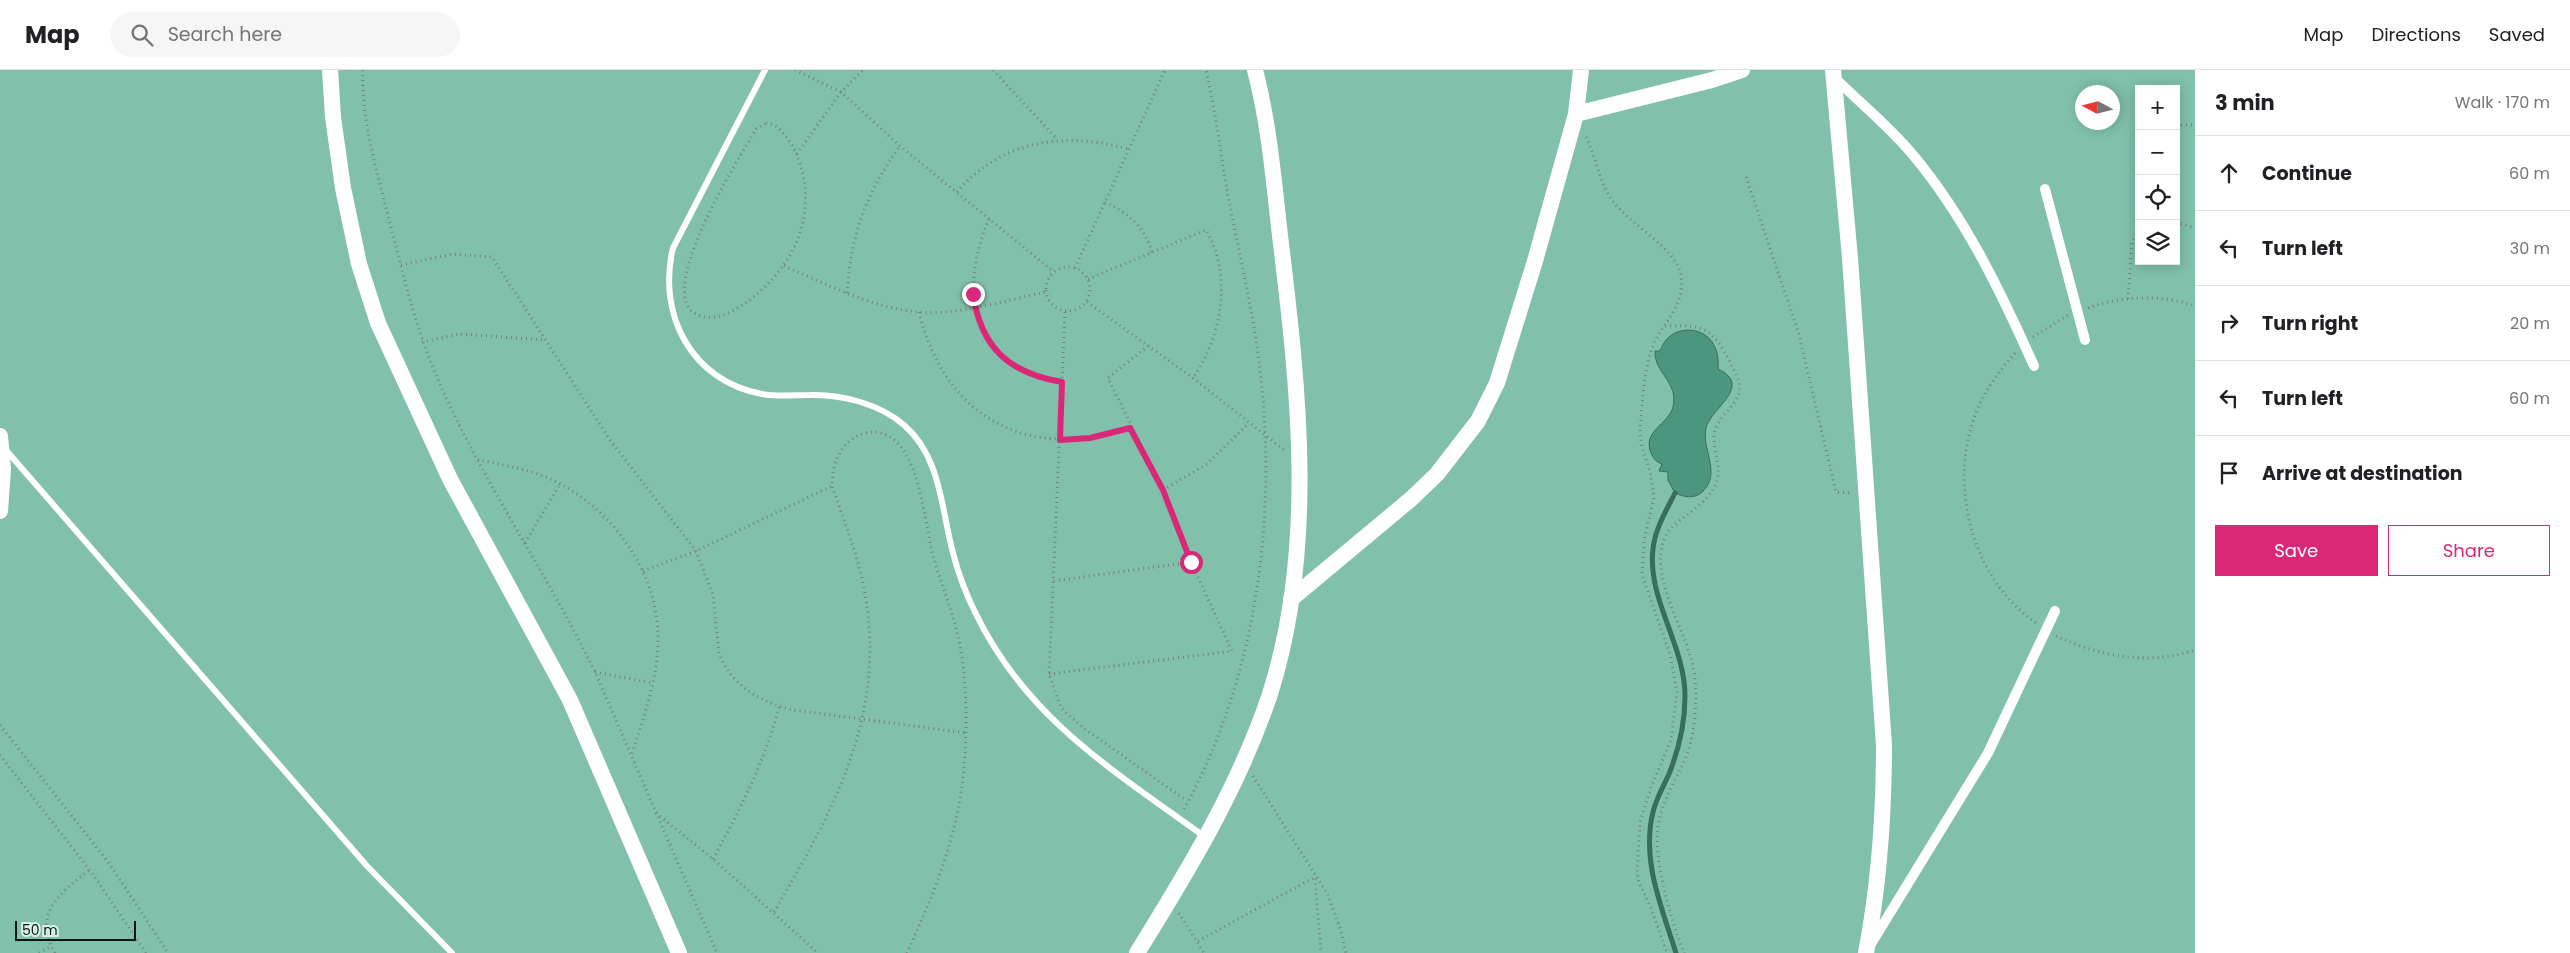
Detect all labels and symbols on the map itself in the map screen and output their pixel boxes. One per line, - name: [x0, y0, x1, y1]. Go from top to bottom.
- north arrow: [2075, 85, 2120, 130]
- route end: [962, 283, 985, 306]
- route start: [1180, 551, 1203, 574]
- scale bar: [15, 918, 136, 941]

